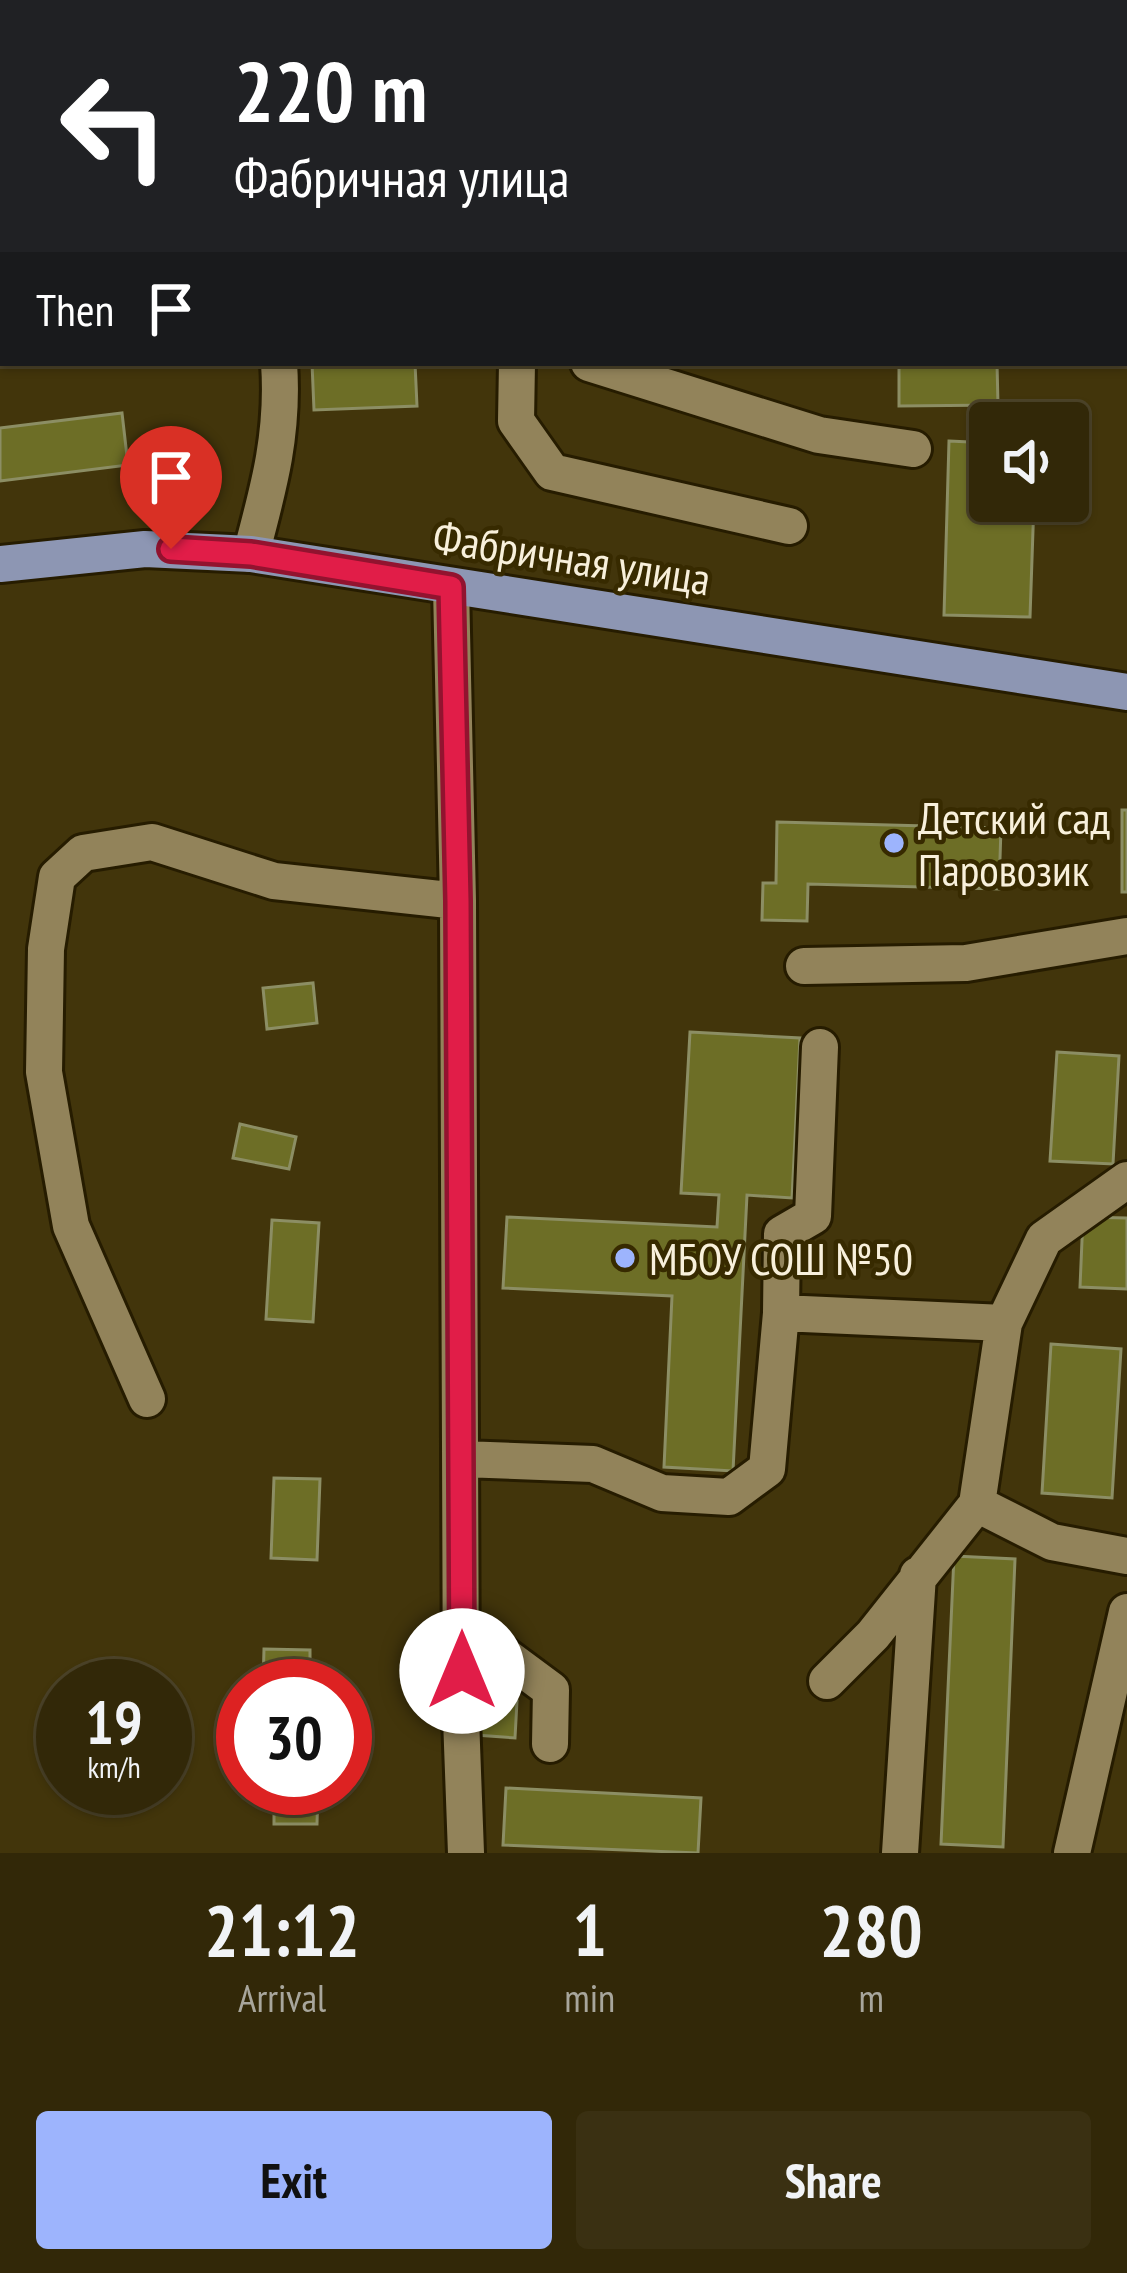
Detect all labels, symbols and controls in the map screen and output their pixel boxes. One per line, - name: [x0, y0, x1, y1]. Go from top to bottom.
- text: 220 m: [234, 36, 427, 145]
- icon: left: [36, 48, 192, 204]
- text: Фабричная улица: [234, 142, 570, 212]
- icon: arrive: [138, 276, 204, 342]
- text: Then: [36, 280, 114, 338]
- map controls: [969, 402, 1089, 522]
- button: sound: [969, 402, 1089, 522]
- pin: [120, 426, 222, 549]
- icon: arrive: [138, 444, 204, 510]
- street label: Фабричная улица: [429, 506, 715, 608]
- place label: Детский сад Паровозик: [918, 788, 1111, 898]
- marker: Детский сад Паровозик: [881, 830, 907, 856]
- place label: МБОУ СОШ №50: [649, 1229, 913, 1287]
- marker: МБОУ СОШ №50: [612, 1245, 638, 1271]
- position arrow: [399, 1608, 525, 1734]
- speed limit sign: 30: [216, 1659, 372, 1815]
- text: 19: [85, 1683, 143, 1761]
- text: km/h: [87, 1747, 141, 1786]
- text: 21:12: [204, 1883, 360, 1976]
- text: 1: [573, 1883, 607, 1976]
- text: 280: [819, 1883, 923, 1976]
- text: Arrival: [238, 1972, 326, 2023]
- text: min: [564, 1972, 615, 2023]
- text: m: [858, 1972, 884, 2023]
- button: Exit: [36, 2111, 552, 2249]
- button: Share: [576, 2111, 1091, 2249]

